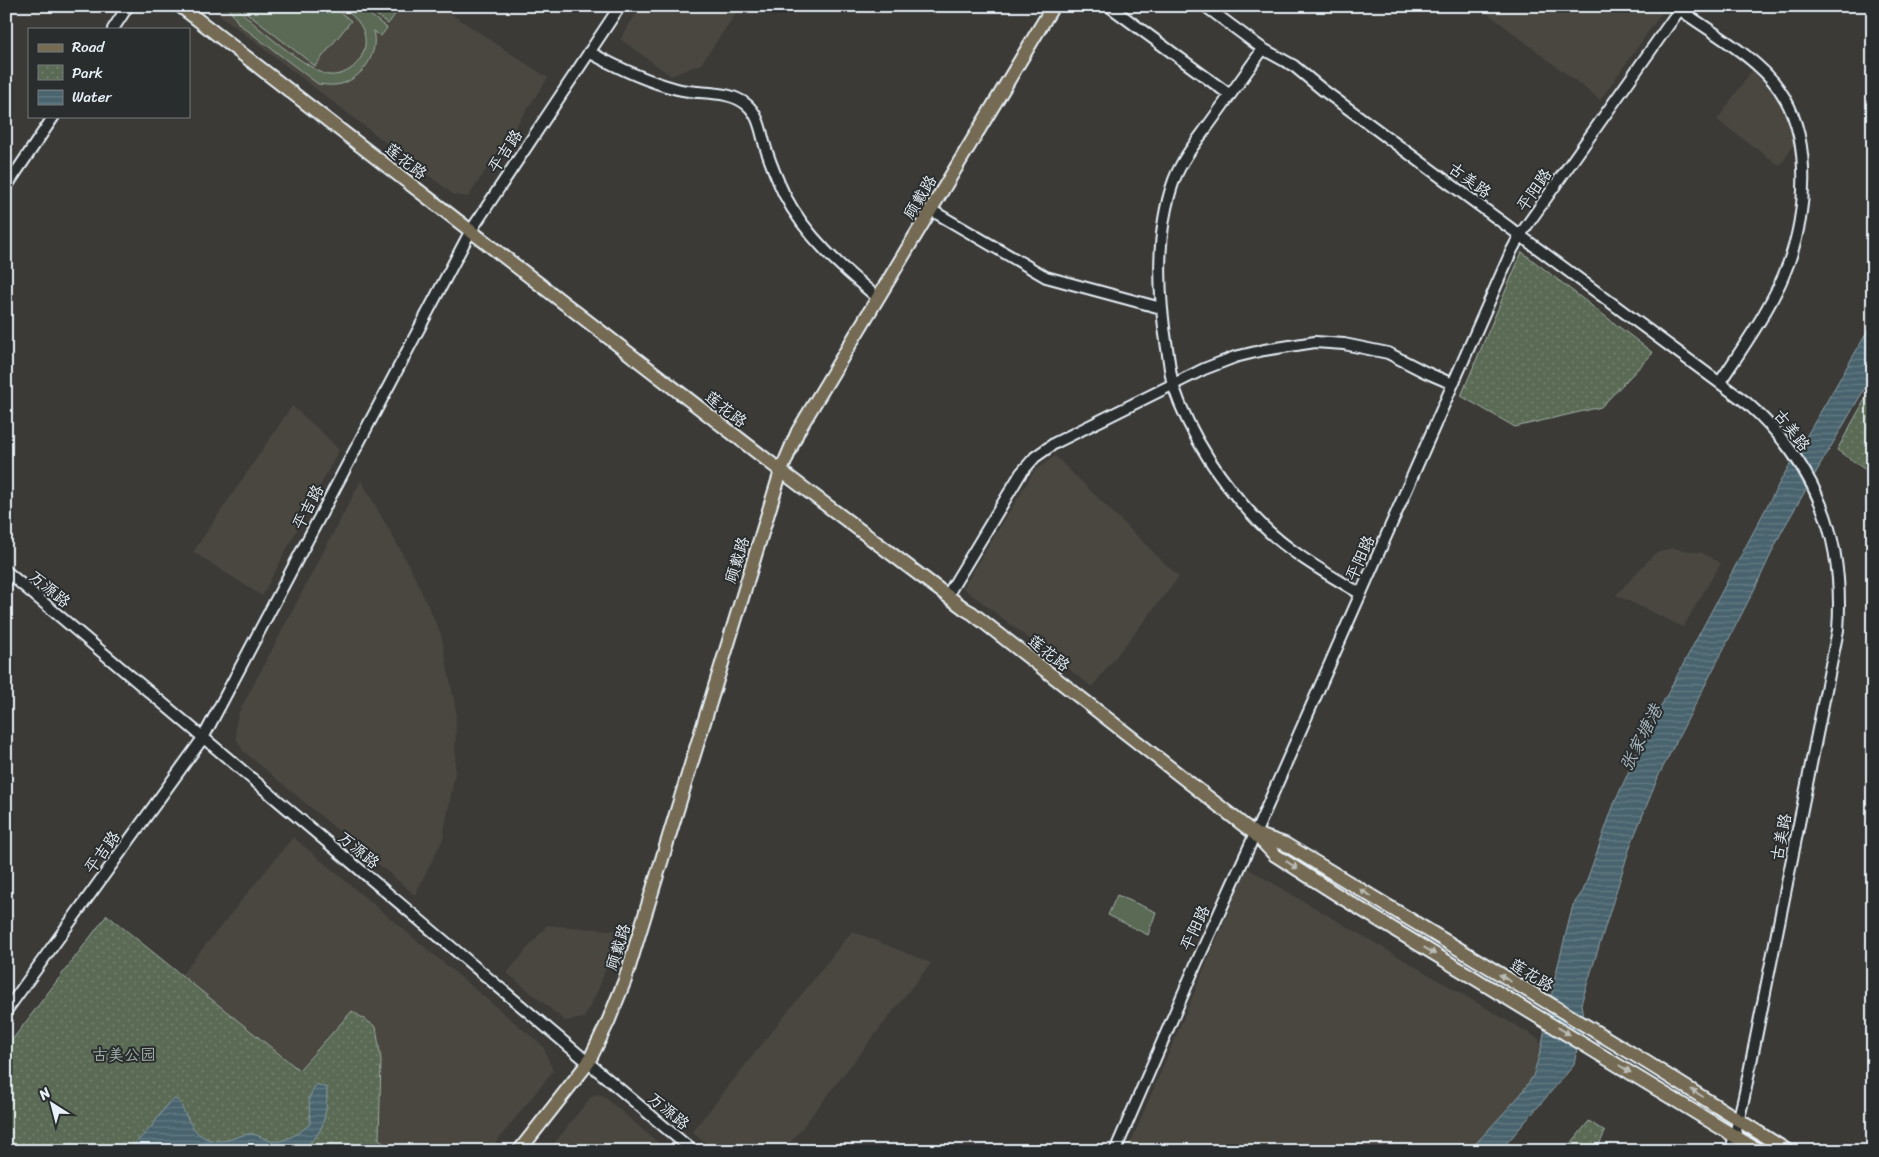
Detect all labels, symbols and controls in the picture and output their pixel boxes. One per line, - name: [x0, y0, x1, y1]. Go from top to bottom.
- legend: [28, 28, 190, 118]
- text: Road: [72, 34, 105, 60]
- text: Park: [72, 60, 103, 86]
- text: Water: [72, 84, 112, 110]
- street label: 平吉路: [480, 123, 530, 179]
- street label: 莲花路: [378, 135, 434, 187]
- street label: 古美路: [1442, 154, 1498, 206]
- street label: 平阳路: [1508, 162, 1560, 218]
- street label: 顾戴路: [895, 169, 945, 225]
- street label: 莲花路: [698, 383, 754, 435]
- street label: 古美路: [1766, 402, 1818, 458]
- street label: 平吉路: [284, 479, 332, 535]
- street label: 平阳路: [1337, 530, 1383, 586]
- street label: 顾戴路: [716, 533, 758, 587]
- street label: 万源路: [22, 562, 78, 616]
- street label: 莲花路: [1021, 627, 1077, 679]
- water label: 张家塘港: [1610, 697, 1673, 777]
- street label: 古美路: [1762, 811, 1800, 863]
- street label: 万源路: [331, 823, 387, 877]
- street label: 平吉路: [76, 824, 128, 880]
- one-way arrow: [1285, 861, 1298, 870]
- one-way arrow: [1359, 889, 1372, 898]
- street label: 平阳路: [1172, 900, 1218, 956]
- street label: 顾戴路: [597, 920, 639, 974]
- one-way arrow: [1423, 946, 1436, 955]
- street label: 莲花路: [1504, 950, 1560, 1000]
- one-way arrow: [1498, 973, 1511, 982]
- one-way arrow: [1557, 1027, 1570, 1036]
- park label: 古美公园: [92, 1040, 156, 1069]
- one-way arrow: [1618, 1064, 1631, 1074]
- north arrow: [28, 1080, 78, 1130]
- text: N: [33, 1081, 56, 1107]
- street label: 万源路: [641, 1084, 697, 1138]
- one-way arrow: [1690, 1089, 1703, 1098]

